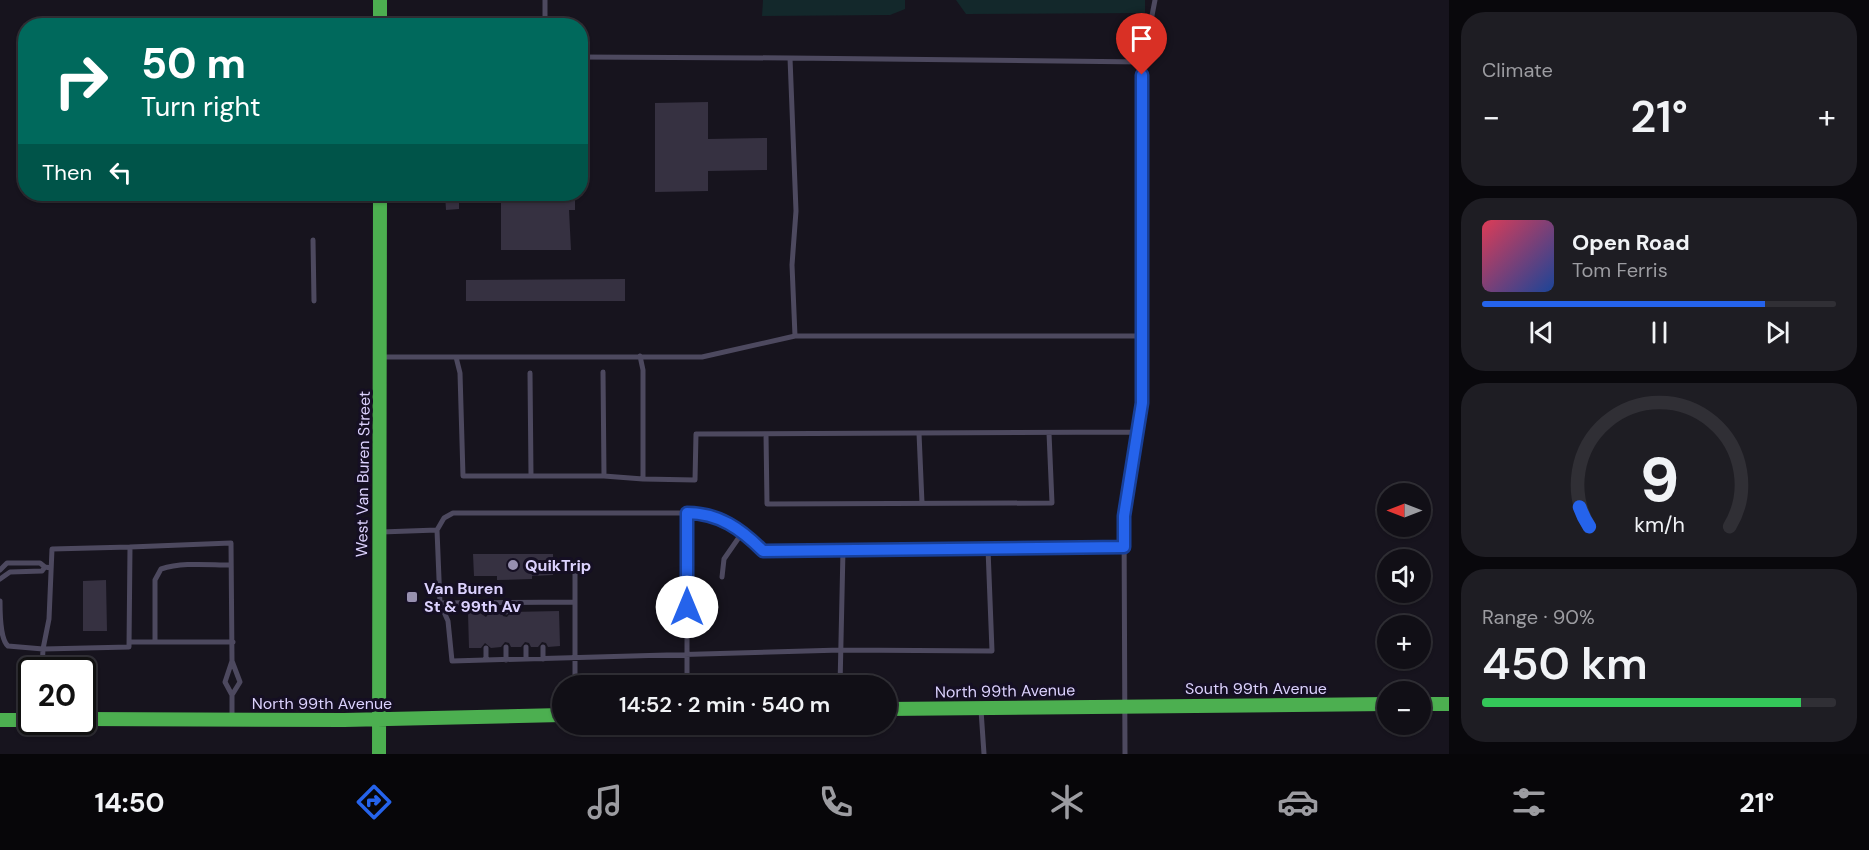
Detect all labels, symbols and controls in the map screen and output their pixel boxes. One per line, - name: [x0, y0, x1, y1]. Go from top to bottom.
- pin: [1116, 13, 1167, 75]
- icon: arrive: [1125, 22, 1158, 55]
- text: 50 m: [141, 36, 246, 91]
- icon: right: [42, 42, 120, 120]
- text: Climate: [1482, 57, 1553, 83]
- text: 21°: [1630, 87, 1688, 146]
- text: Turn right: [141, 89, 261, 124]
- text: −: [1482, 95, 1500, 138]
- text: +: [1818, 95, 1836, 138]
- icon: left: [104, 156, 137, 189]
- text: Then: [42, 158, 92, 187]
- text: Open Road: [1572, 228, 1690, 257]
- text: Tom Ferris: [1572, 257, 1668, 283]
- icon: previous: [1525, 316, 1558, 349]
- icon: pause: [1643, 316, 1676, 349]
- icon: next: [1761, 316, 1794, 349]
- street label: West Van Buren Street: [351, 391, 375, 557]
- text: 9: [1639, 439, 1679, 520]
- north arrow: [1377, 483, 1431, 537]
- map controls: [1377, 483, 1431, 735]
- text: km/h: [1634, 511, 1684, 539]
- button: sound: [1377, 549, 1431, 603]
- place label: QuikTrip: [525, 555, 591, 576]
- marker: QuikTrip: [506, 558, 520, 572]
- position arrow: [655, 575, 719, 639]
- place label: Van Buren St & 99th Av: [424, 578, 521, 617]
- marker: Van Buren St & 99th Av: [405, 590, 419, 604]
- text: Range · 90%: [1482, 604, 1595, 630]
- button: +: [1377, 615, 1431, 669]
- text: 450 km: [1482, 634, 1648, 693]
- speed limit sign: 20: [18, 657, 96, 735]
- street label: South 99th Avenue: [1185, 678, 1327, 699]
- street label: North 99th Avenue: [935, 679, 1075, 703]
- button: −: [1377, 681, 1431, 735]
- text: 14:52 · 2 min · 540 m: [619, 690, 830, 719]
- street label: North 99th Avenue: [252, 693, 392, 714]
- icon: directions: [353, 781, 395, 823]
- icon: music: [584, 781, 626, 823]
- icon: phone: [815, 781, 857, 823]
- icon: climate: [1046, 781, 1088, 823]
- icon: car: [1277, 781, 1319, 823]
- icon: filters: [1508, 781, 1550, 823]
- text: 14:50: [94, 785, 165, 820]
- text: 21°: [1739, 785, 1774, 820]

